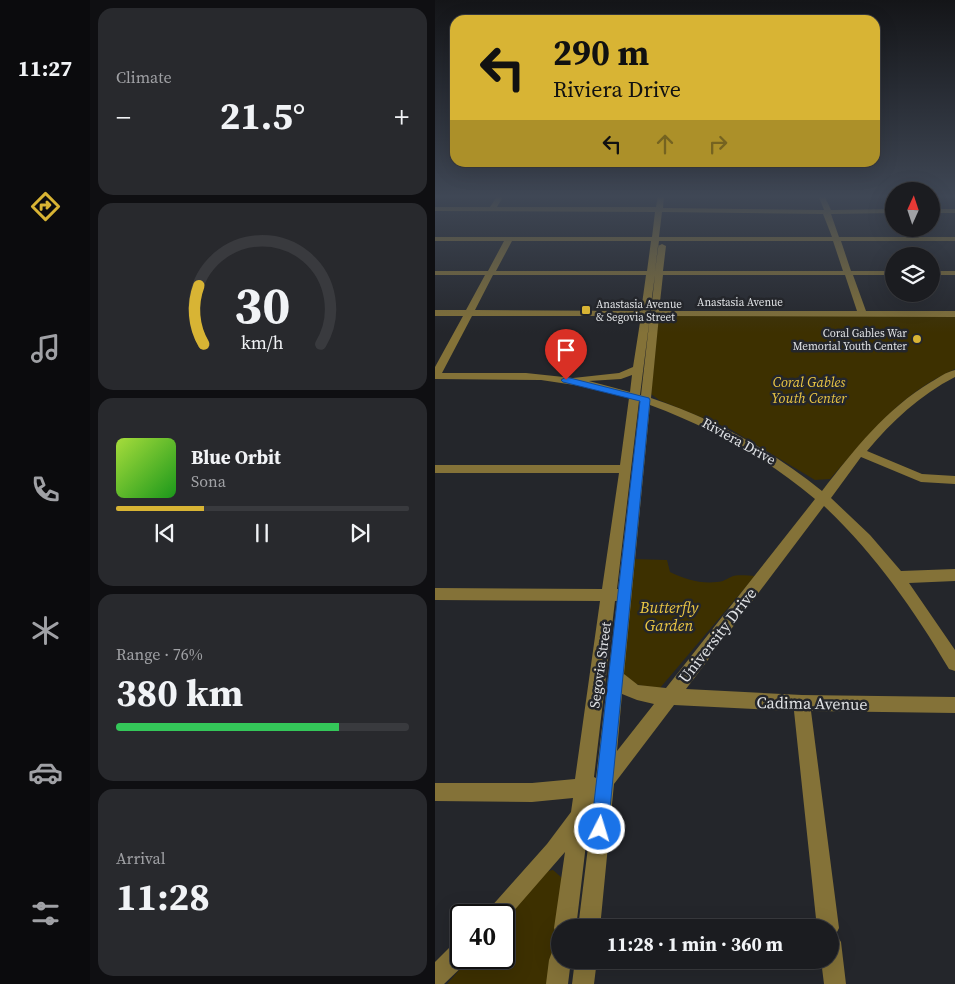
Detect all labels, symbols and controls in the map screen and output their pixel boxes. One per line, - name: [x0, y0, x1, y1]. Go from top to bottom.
- text: 290 m: [553, 29, 649, 77]
- icon: left: [470, 35, 535, 100]
- text: 11:27: [18, 53, 72, 83]
- text: Climate: [116, 66, 172, 88]
- text: Riviera Drive: [553, 74, 681, 104]
- text: 21.5°: [220, 90, 305, 142]
- text: −: [116, 98, 131, 136]
- text: +: [394, 98, 409, 136]
- icon: left: [598, 130, 626, 158]
- icon: ahead: [651, 130, 679, 158]
- icon: right: [704, 130, 732, 158]
- north arrow: [885, 182, 940, 238]
- map controls: [885, 182, 940, 302]
- icon: directions: [28, 189, 63, 224]
- button: layers: [885, 247, 940, 302]
- text: 30: [234, 269, 291, 340]
- street label: Anastasia Avenue: [697, 295, 783, 310]
- place label: Anastasia Avenue & Segovia Street: [596, 297, 682, 325]
- marker: Anastasia Avenue & Segovia Street: [580, 304, 592, 316]
- place label: Coral Gables War Memorial Youth Center: [793, 326, 907, 354]
- pin: [545, 329, 587, 380]
- text: km/h: [241, 330, 284, 355]
- icon: music: [28, 331, 63, 366]
- marker: Coral Gables War Memorial Youth Center: [911, 333, 923, 345]
- icon: arrive: [552, 336, 580, 364]
- park label: Coral Gables Youth Center: [771, 372, 847, 408]
- street label: Riviera Drive: [699, 413, 779, 469]
- text: Blue Orbit: [191, 444, 281, 470]
- text: Sona: [191, 470, 226, 492]
- icon: phone: [28, 472, 63, 507]
- icon: previous: [151, 519, 179, 547]
- icon: pause: [248, 519, 276, 547]
- icon: next: [346, 519, 374, 547]
- street label: University Drive: [673, 583, 761, 687]
- park label: Butterfly Garden: [639, 596, 699, 636]
- icon: climate: [28, 613, 63, 648]
- street label: Segovia Street: [584, 620, 616, 709]
- text: Range · 76%: [116, 643, 203, 665]
- text: 380 km: [116, 667, 243, 719]
- street label: Cadima Avenue: [756, 691, 868, 715]
- icon: car: [28, 755, 63, 790]
- position arrow: [573, 802, 625, 854]
- text: Arrival: [116, 847, 165, 869]
- text: 11:28: [116, 871, 210, 923]
- icon: filters: [28, 896, 63, 931]
- speed limit sign: 40: [450, 904, 515, 969]
- text: 11:28 · 1 min · 360 m: [607, 931, 783, 957]

